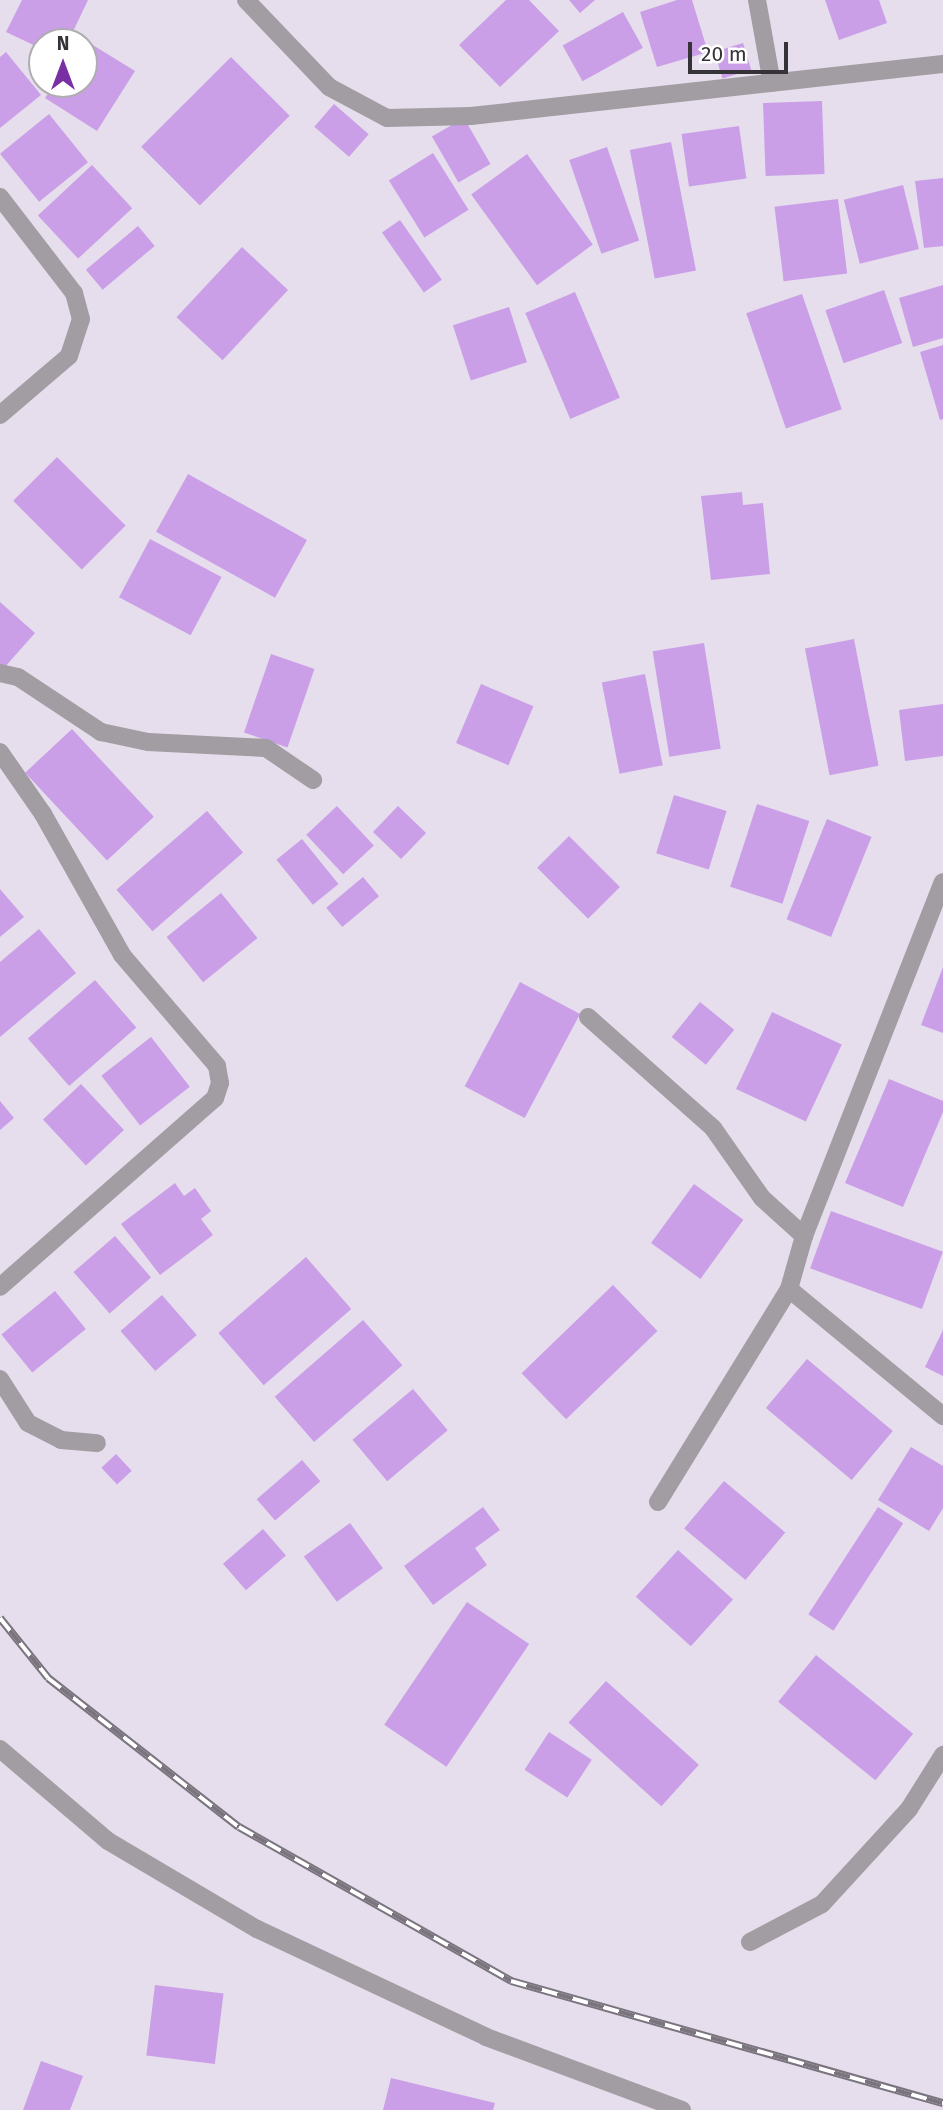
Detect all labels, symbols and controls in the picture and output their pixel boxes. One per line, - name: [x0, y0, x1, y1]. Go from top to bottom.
- north arrow: [28, 28, 98, 98]
- scale bar: [691, 28, 791, 72]
- text: N: [57, 32, 69, 55]
- text: 20 m: [701, 41, 747, 67]

